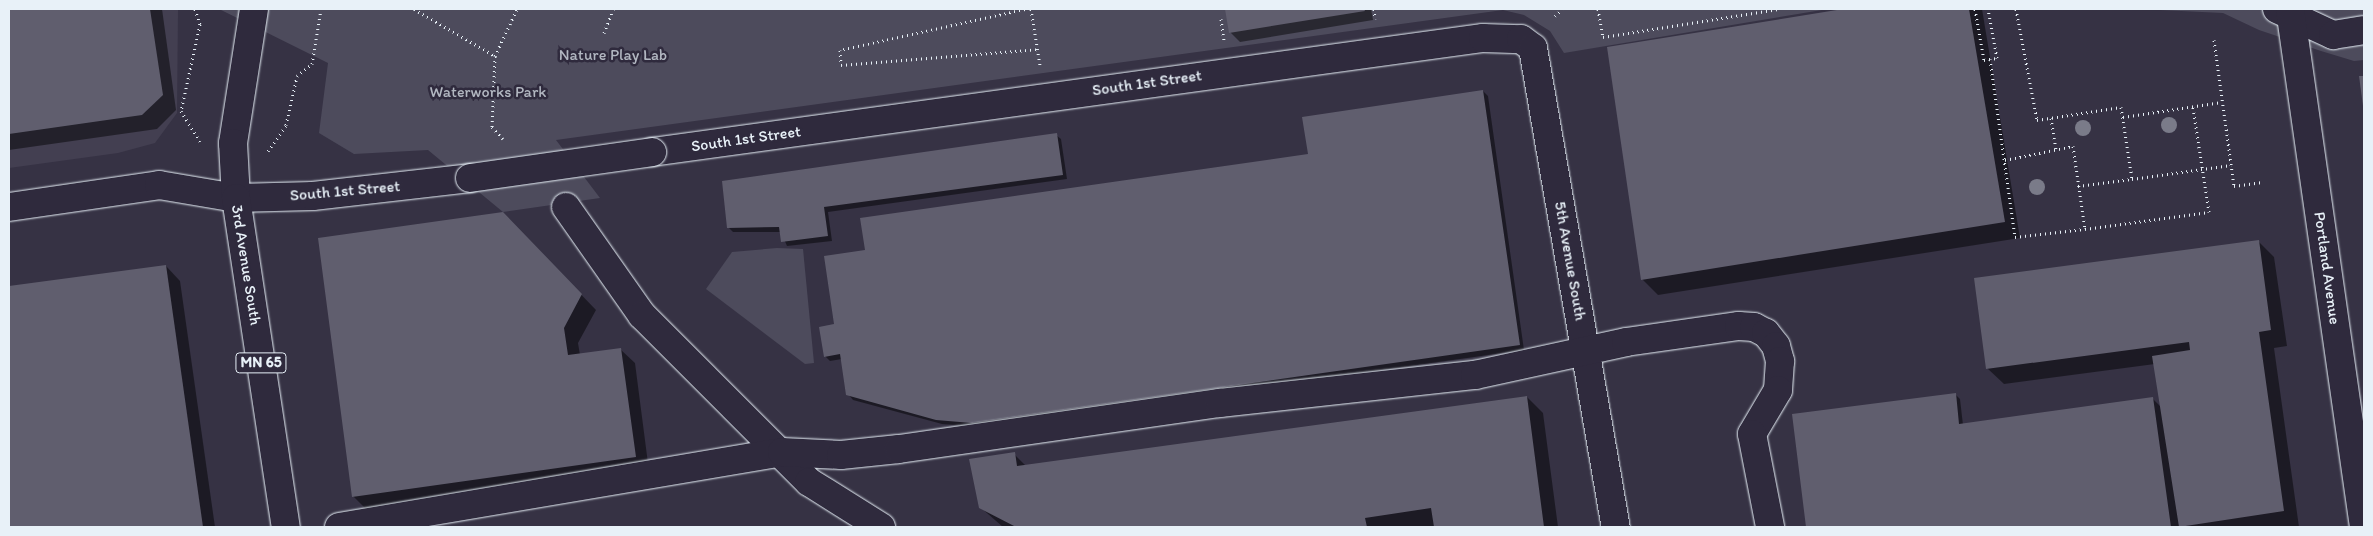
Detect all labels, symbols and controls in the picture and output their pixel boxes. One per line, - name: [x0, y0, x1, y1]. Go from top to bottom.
- park label: Nature Play Lab: [559, 45, 667, 65]
- street label: South 1st Street: [1091, 66, 1203, 100]
- park label: Waterworks Park: [430, 82, 546, 102]
- street label: South 1st Street: [690, 122, 802, 156]
- street label: South 1st Street: [289, 177, 401, 205]
- street label: 5th Avenue South: [1550, 200, 1590, 322]
- street label: 3rd Avenue South: [227, 204, 265, 326]
- street label: Portland Avenue: [2310, 211, 2344, 325]
- road number: MN 65: [235, 350, 287, 376]

